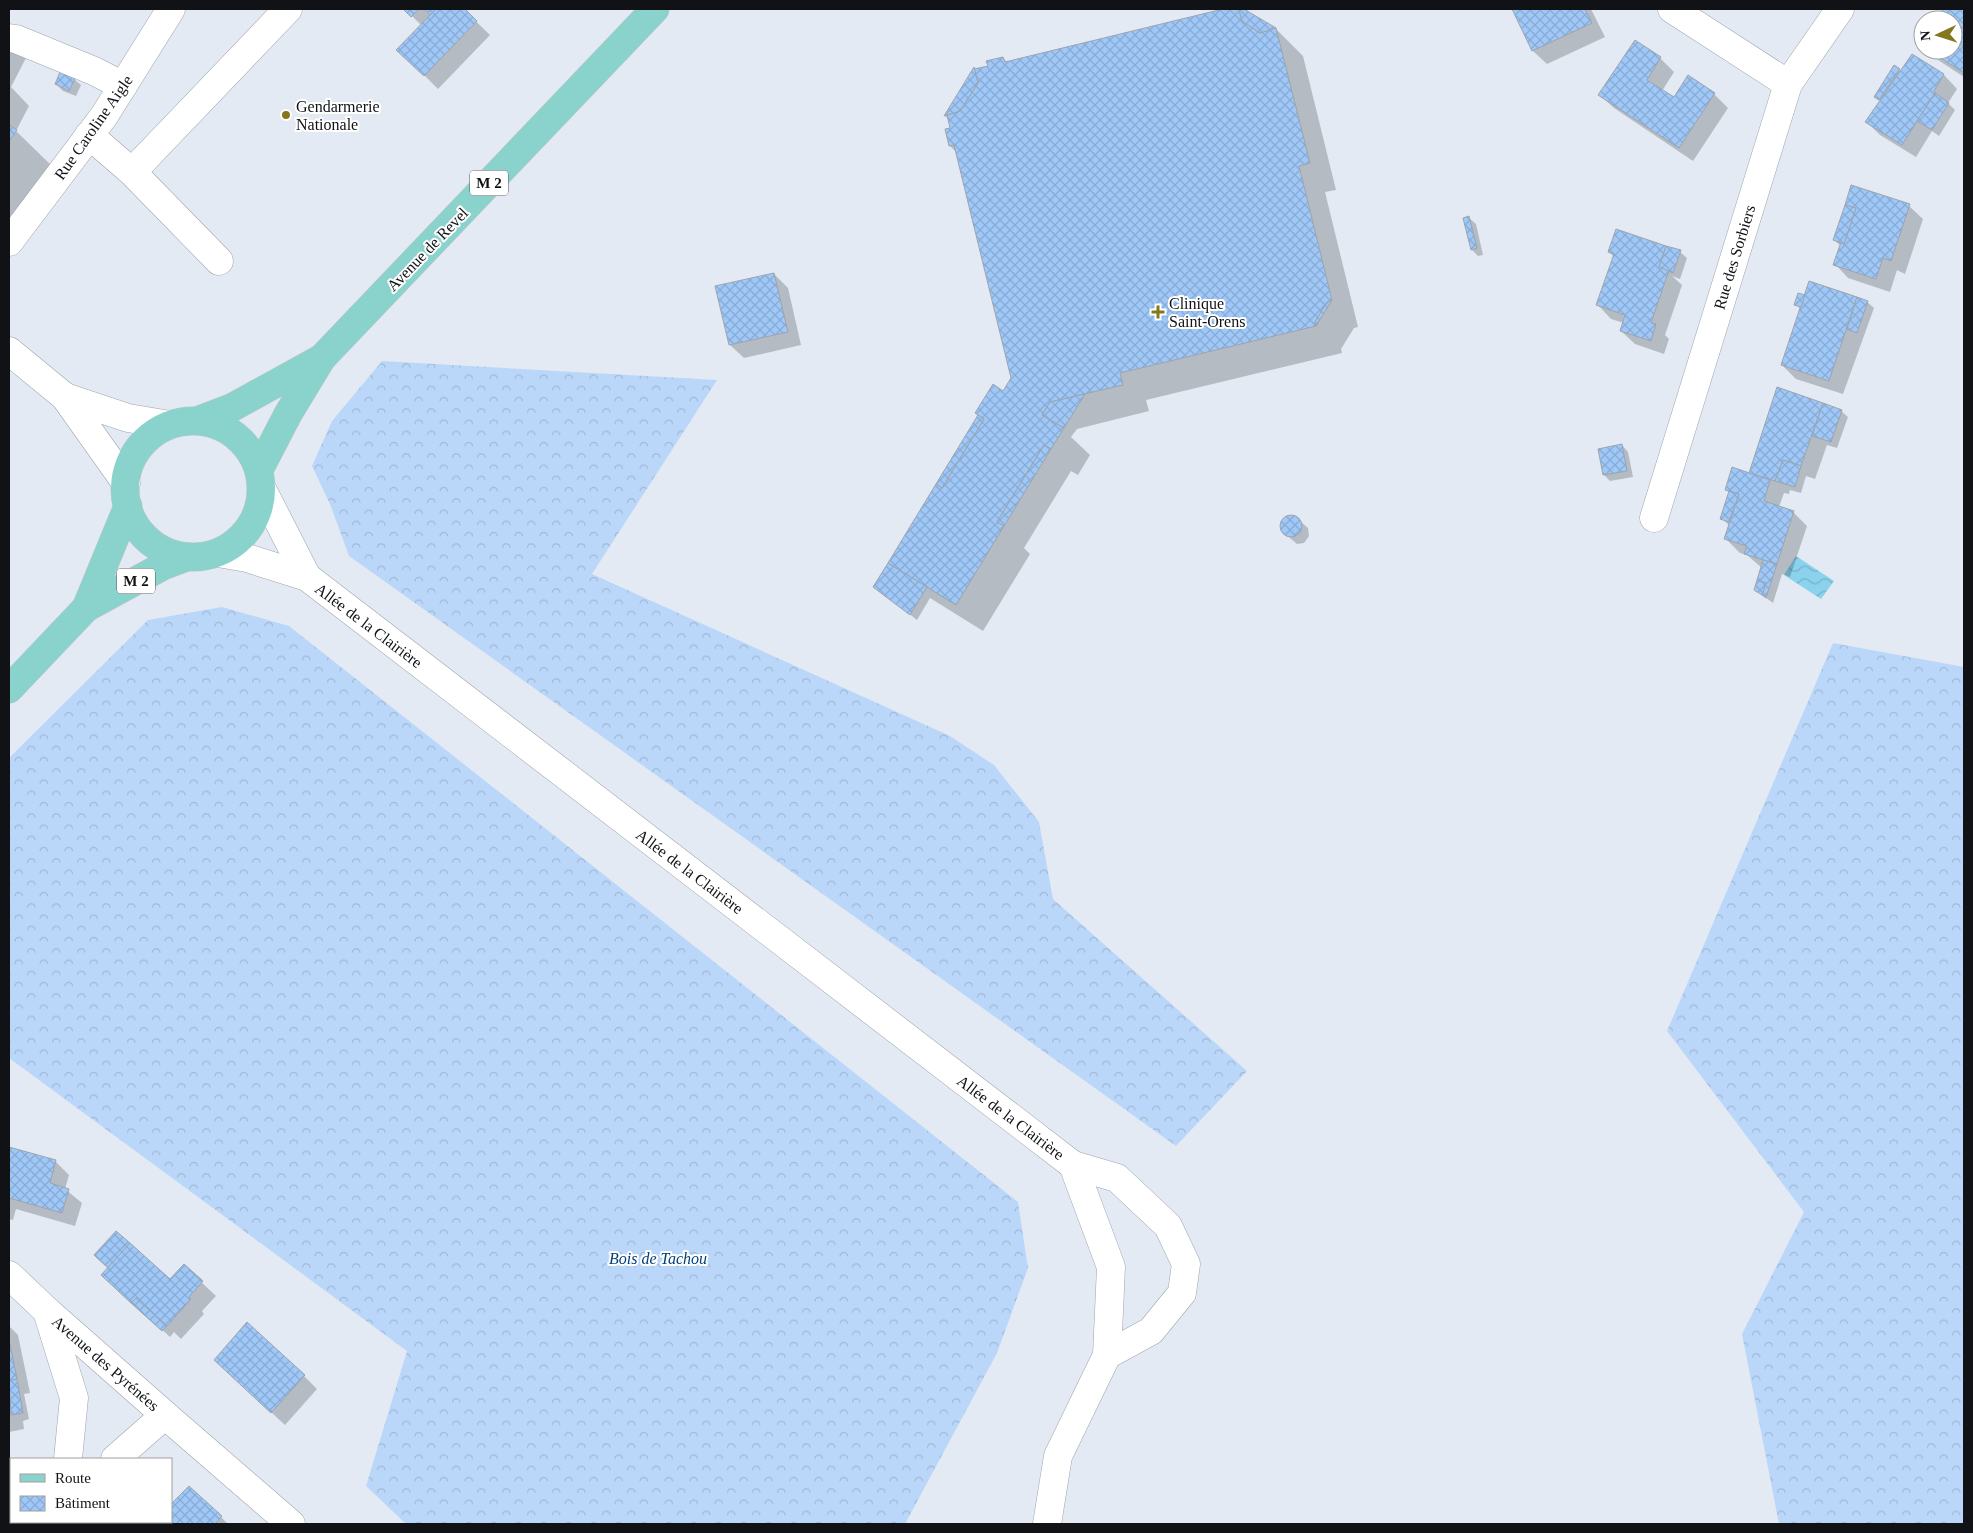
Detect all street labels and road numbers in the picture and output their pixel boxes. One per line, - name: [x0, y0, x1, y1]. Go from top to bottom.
- street label: Rue Caroline Aigle: [51, 72, 137, 183]
- road number: M 2: [470, 170, 508, 196]
- street label: Rue des Sorbiers: [1710, 203, 1758, 311]
- street label: Avenue de Revel: [383, 204, 472, 294]
- road number: M 2: [117, 568, 155, 594]
- street label: Allée de la Clairière: [312, 580, 425, 671]
- street label: Allée de la Clairière: [633, 826, 746, 917]
- street label: Allée de la Clairière: [954, 1072, 1067, 1163]
- street label: Avenue des Pyrénées: [48, 1312, 162, 1415]

